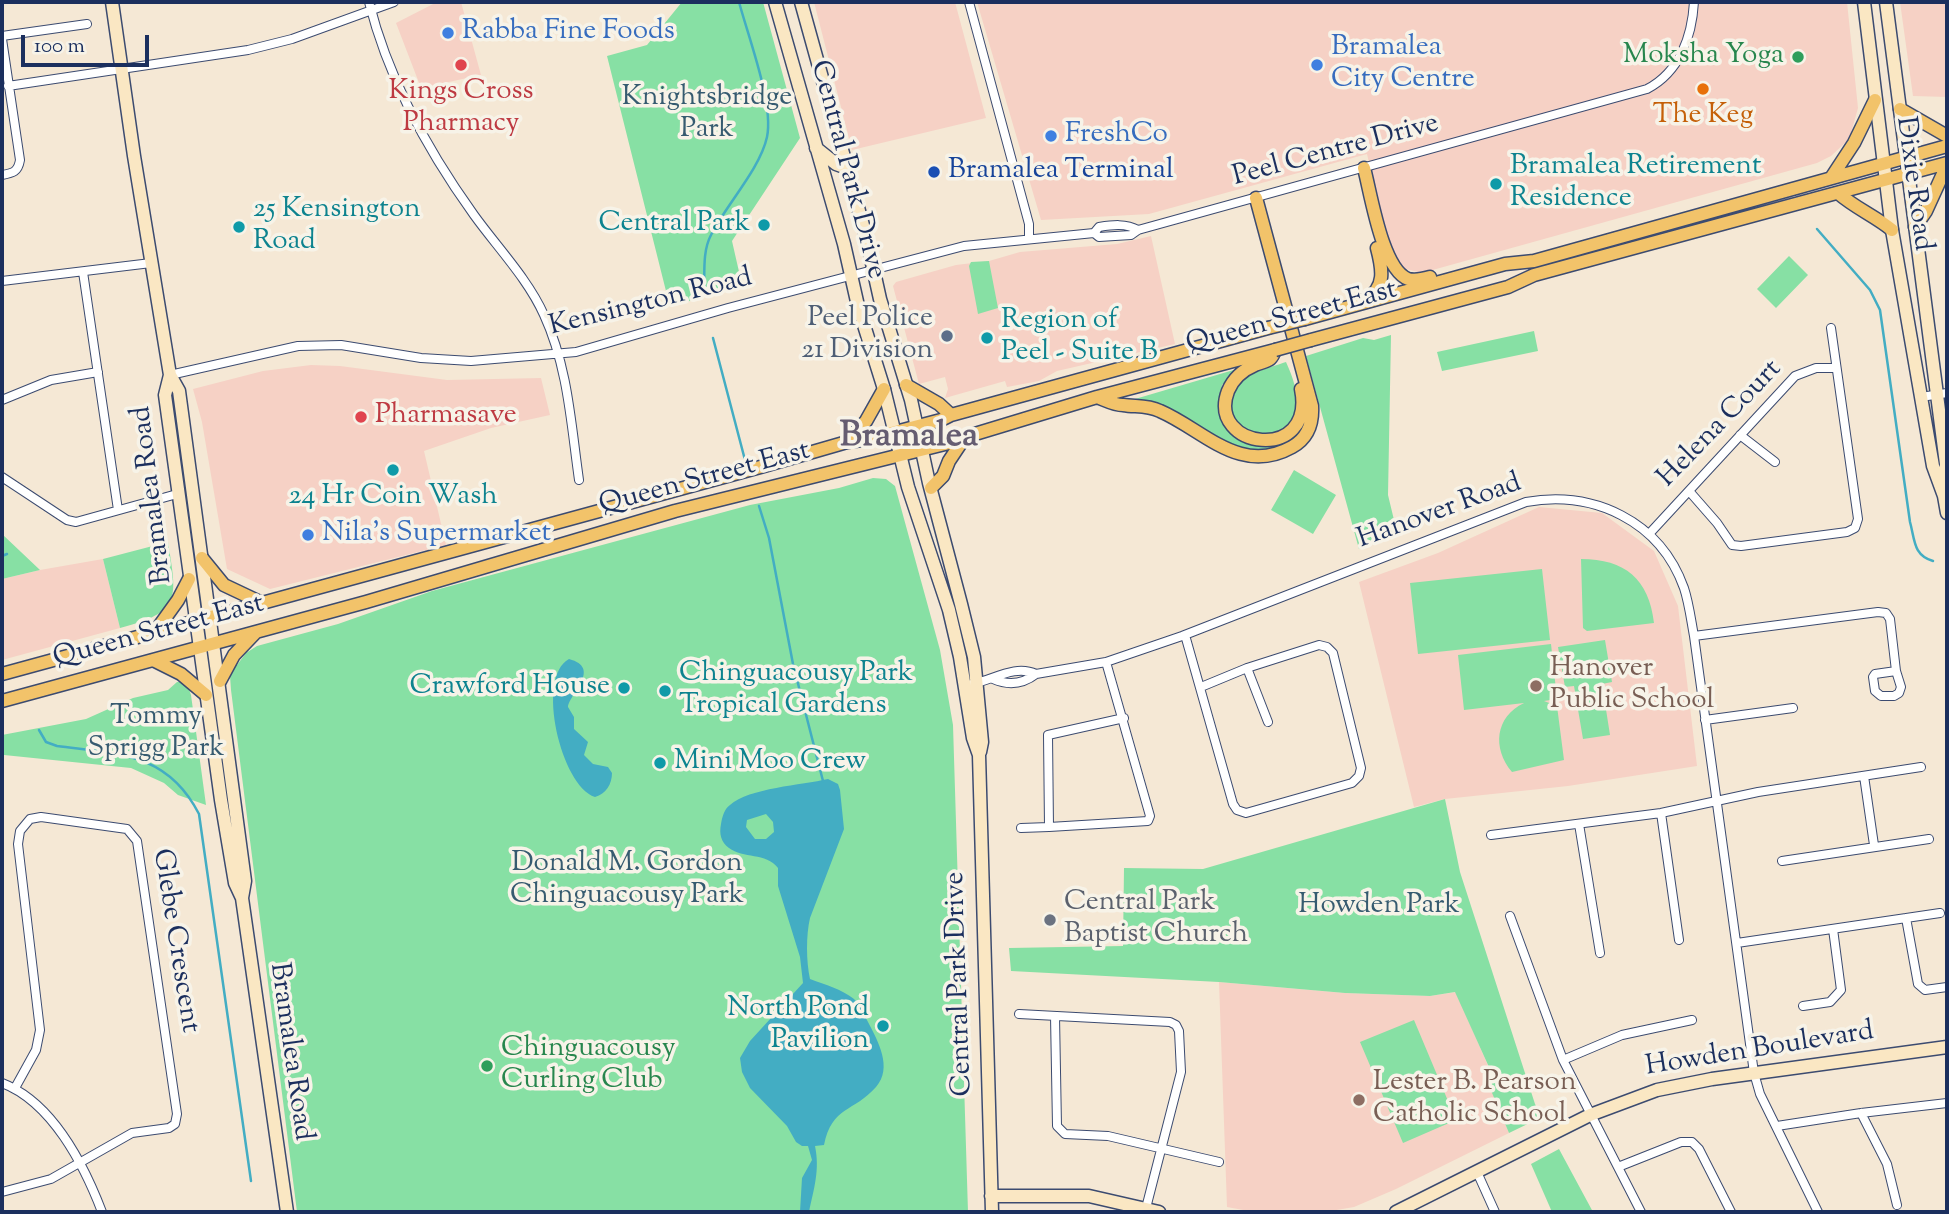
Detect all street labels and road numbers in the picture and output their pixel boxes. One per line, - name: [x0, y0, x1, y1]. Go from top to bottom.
- street label: Central Park Drive: [801, 57, 891, 283]
- street label: Peel Centre Drive: [1229, 108, 1443, 196]
- street label: Dixie Road: [1886, 115, 1938, 253]
- street label: Kensington Road: [546, 263, 756, 345]
- street label: Queen Street East: [1183, 275, 1401, 363]
- street label: Helena Court: [1652, 354, 1790, 496]
- street label: Bramalea Road: [126, 404, 182, 586]
- street label: Queen Street East: [596, 436, 814, 524]
- street label: Hanover Road: [1353, 468, 1527, 558]
- street label: Queen Street East: [50, 589, 268, 677]
- street label: Glebe Crescent: [143, 847, 205, 1035]
- street label: Central Park Drive: [940, 871, 982, 1097]
- street label: Bramalea Road: [260, 961, 318, 1143]
- street label: Howden Boulevard: [1643, 1016, 1877, 1086]

